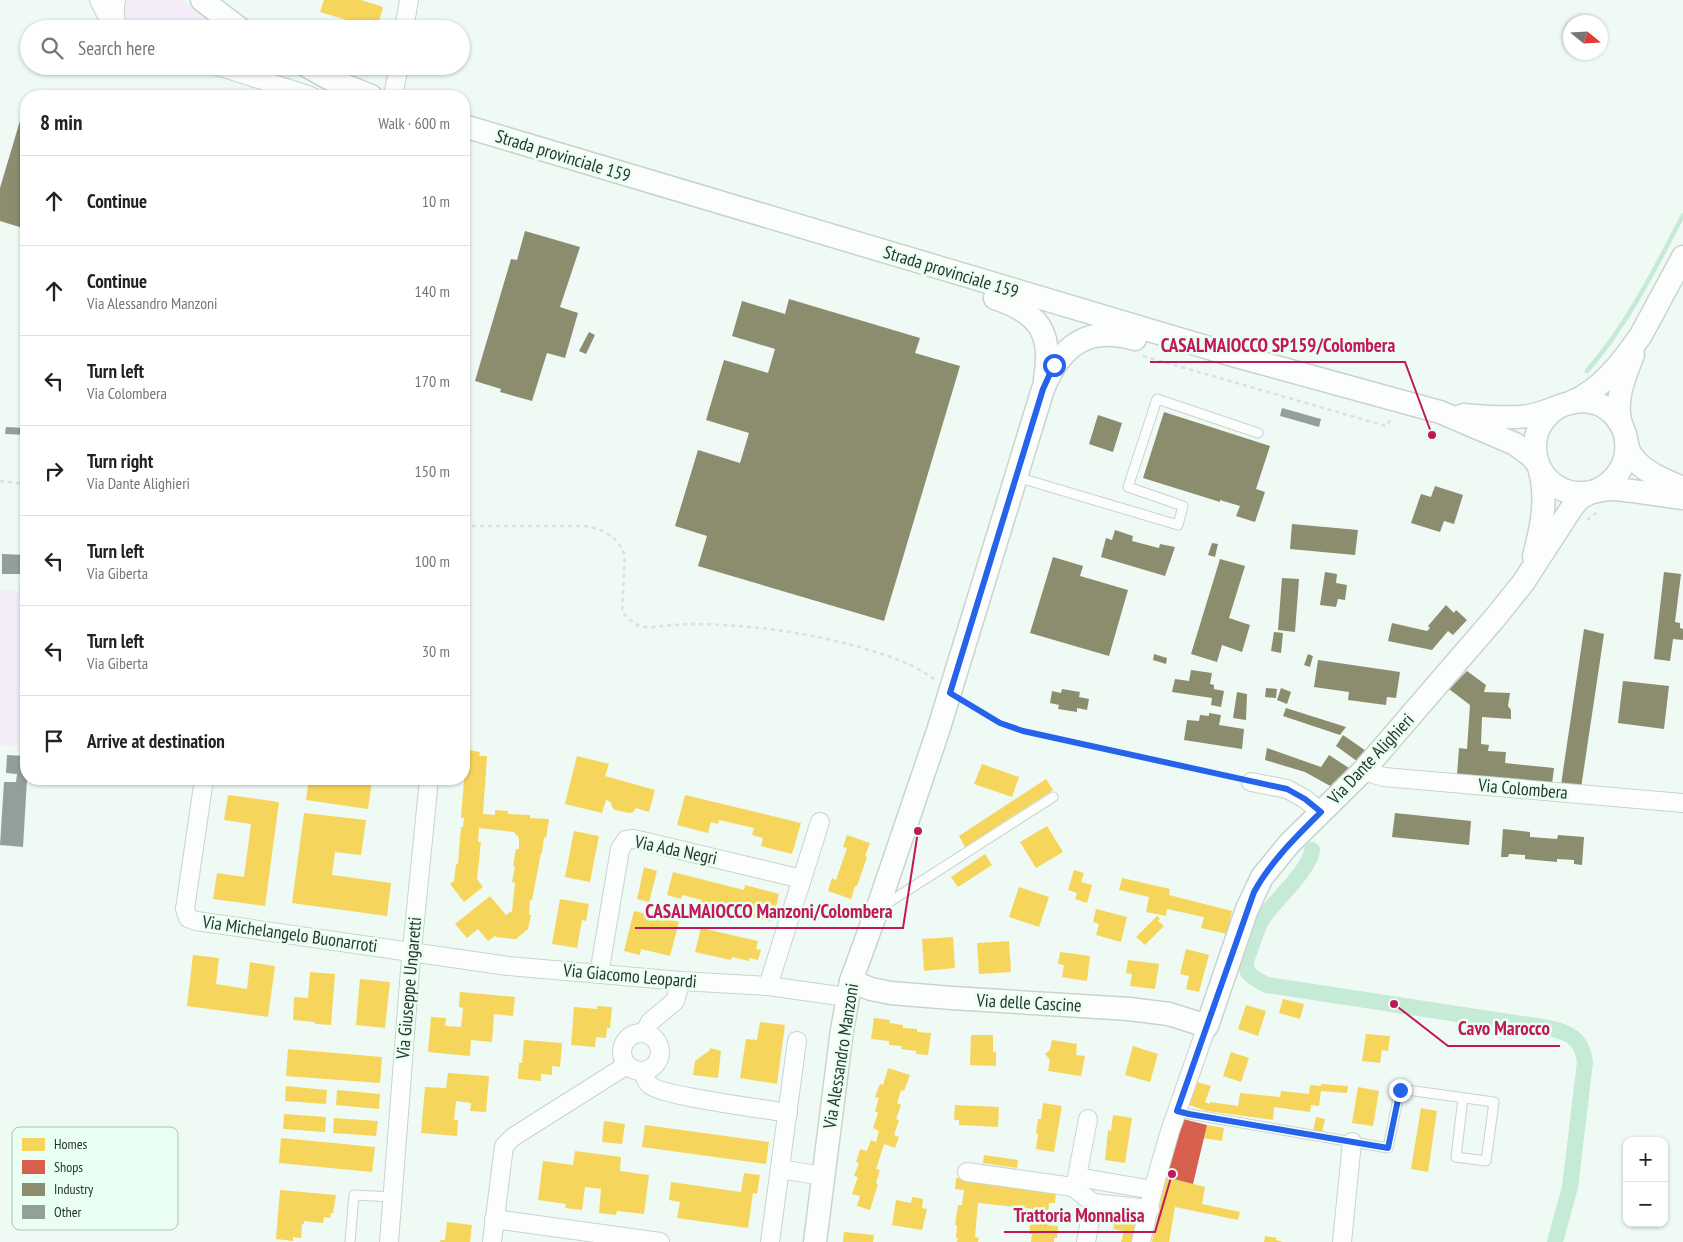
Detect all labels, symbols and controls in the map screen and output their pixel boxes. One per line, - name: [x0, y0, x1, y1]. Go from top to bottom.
- north arrow: [1563, 15, 1608, 60]
- search box: [20, 20, 470, 75]
- icon: search: [38, 34, 66, 62]
- text: Search here: [78, 36, 155, 60]
- text: 8 min: [40, 109, 82, 136]
- text: Walk · 600 m: [378, 113, 450, 133]
- street label: Strada provinciale 159: [493, 124, 633, 187]
- icon: ahead: [40, 187, 68, 215]
- text: Continue: [87, 189, 147, 213]
- text: 10 m: [422, 191, 450, 211]
- street label: Strada provinciale 159: [881, 240, 1021, 303]
- text: Continue: [87, 269, 147, 293]
- icon: ahead: [40, 277, 68, 305]
- text: 140 m: [415, 281, 450, 301]
- text: Via Alessandro Manzoni: [87, 293, 218, 313]
- callout: CASALMAIOCCO SP159/Colombera: [1150, 328, 1405, 362]
- text: CASALMAIOCCO SP159/Colombera: [1161, 333, 1395, 357]
- route start: [1043, 354, 1066, 377]
- text: Turn left: [87, 359, 144, 383]
- icon: left: [40, 367, 68, 395]
- text: 170 m: [415, 371, 450, 391]
- text: Via Colombera: [87, 383, 167, 403]
- text: Turn right: [87, 449, 153, 473]
- icon: right: [40, 457, 68, 485]
- text: 150 m: [415, 461, 450, 481]
- text: Via Dante Alighieri: [87, 473, 190, 493]
- text: Turn left: [87, 539, 144, 563]
- icon: left: [40, 547, 68, 575]
- text: 100 m: [415, 551, 450, 571]
- text: Via Giberta: [87, 563, 148, 583]
- text: Turn left: [87, 629, 144, 653]
- icon: left: [40, 637, 68, 665]
- text: 30 m: [422, 641, 450, 661]
- text: Via Giberta: [87, 653, 148, 673]
- street label: Via Dante Alighieri: [1322, 708, 1419, 810]
- icon: arrive: [40, 727, 68, 755]
- text: Arrive at destination: [87, 729, 225, 753]
- street label: Via Colombera: [1476, 773, 1569, 804]
- street label: Via Ada Negri: [632, 829, 719, 869]
- callout: CASALMAIOCCO Manzoni/Colombera: [635, 894, 903, 928]
- text: CASALMAIOCCO Manzoni/Colombera: [645, 899, 893, 923]
- street label: Via Michelangelo Buonarroti: [200, 910, 379, 957]
- street label: Via Giuseppe Ungaretti: [391, 916, 426, 1061]
- street label: Via Giacomo Leopardi: [561, 958, 698, 993]
- street label: Via Alessandro Manzoni: [817, 982, 863, 1131]
- street label: Via delle Cascine: [975, 988, 1082, 1017]
- callout: Cavo Marocco: [1448, 1012, 1560, 1046]
- text: Cavo Marocco: [1458, 1016, 1550, 1040]
- route end: [1389, 1079, 1412, 1102]
- legend: [12, 1127, 178, 1230]
- text: Homes: [54, 1135, 87, 1153]
- map controls: [1623, 1137, 1668, 1227]
- button: +: [1623, 1137, 1668, 1182]
- text: Shops: [54, 1158, 83, 1176]
- text: Industry: [54, 1180, 94, 1198]
- button: −: [1623, 1182, 1668, 1227]
- callout: Trattoria Monnalisa: [1004, 1198, 1155, 1232]
- text: Other: [54, 1203, 81, 1221]
- text: Trattoria Monnalisa: [1013, 1203, 1145, 1227]

